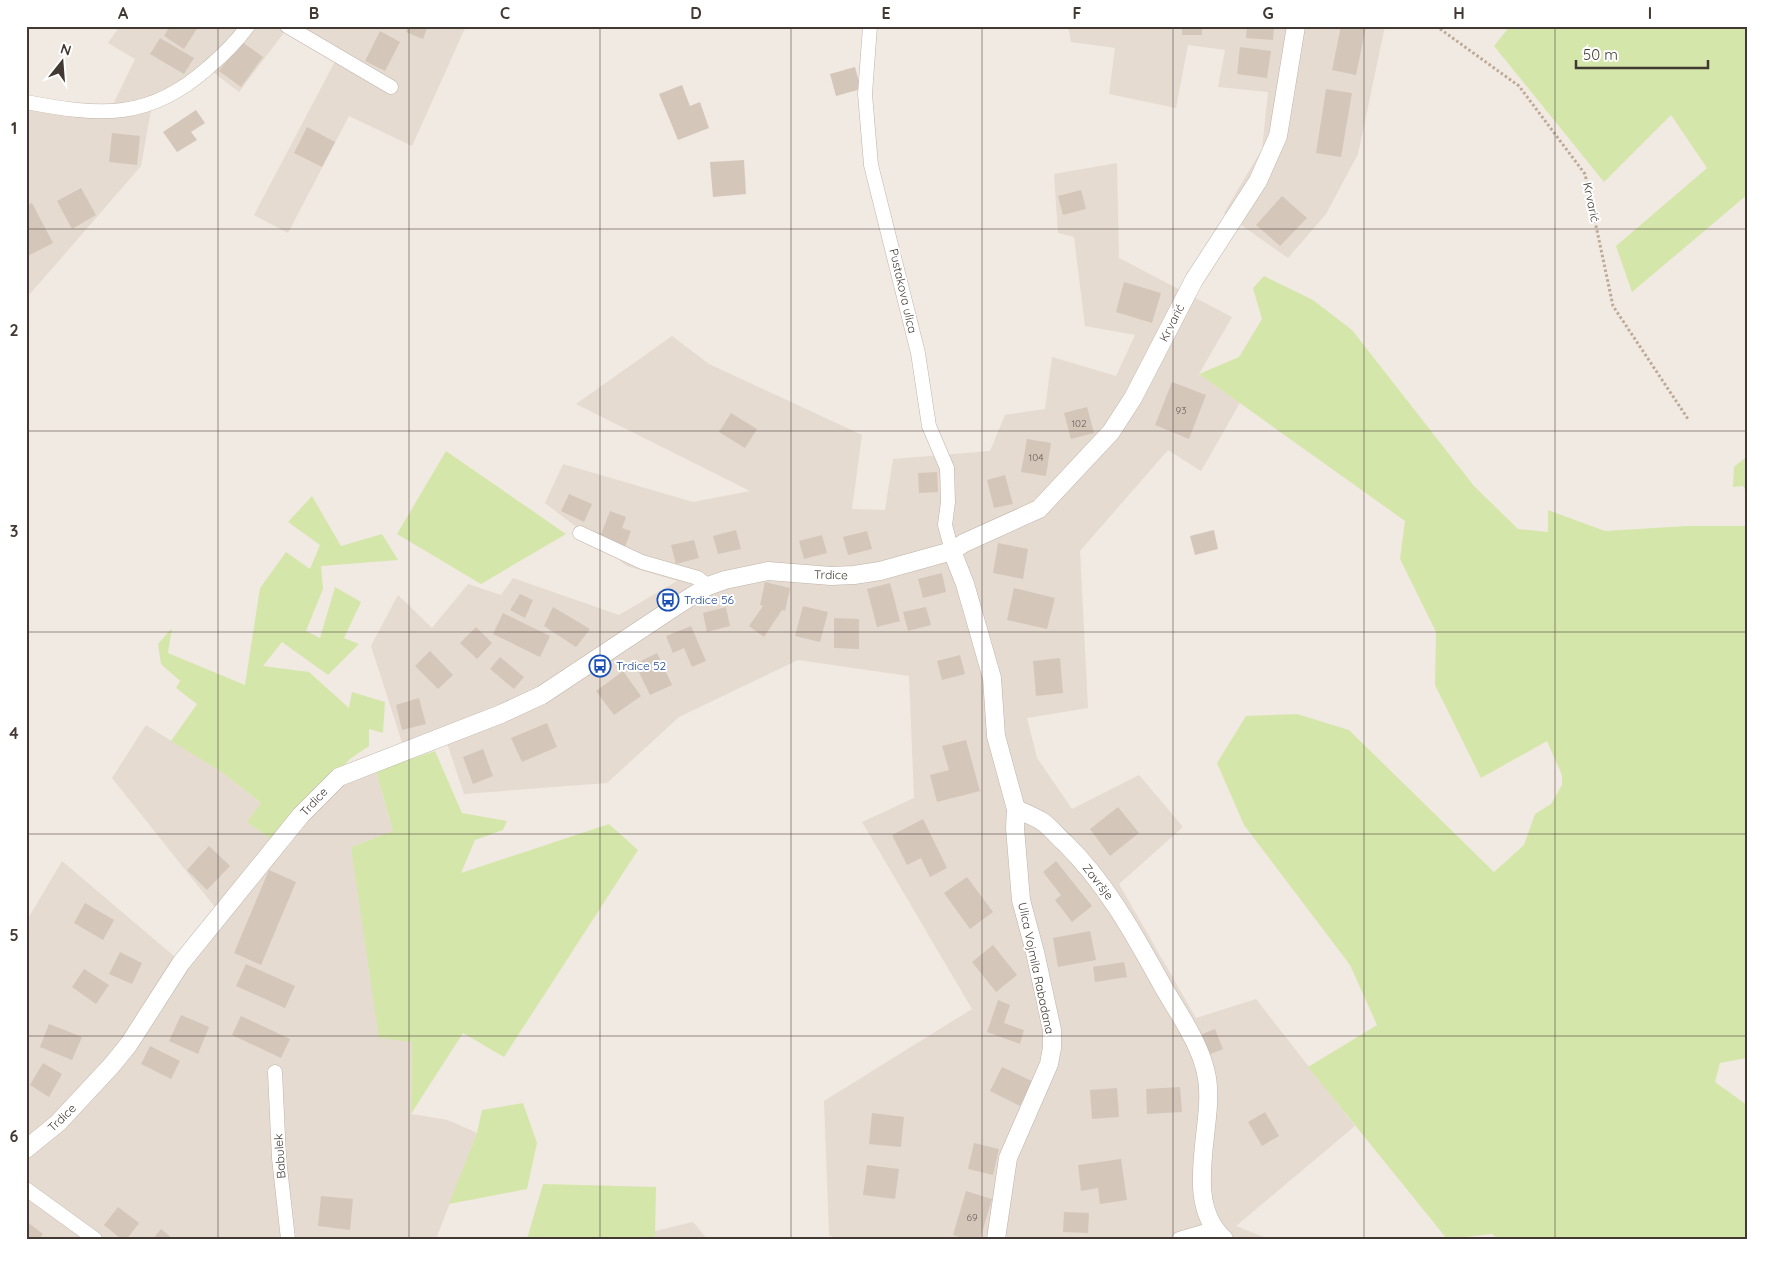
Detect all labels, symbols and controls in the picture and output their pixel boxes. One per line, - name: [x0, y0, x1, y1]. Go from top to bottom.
- text: A: [118, 3, 129, 23]
- text: B: [309, 3, 319, 23]
- text: C: [500, 3, 510, 23]
- text: D: [690, 3, 702, 23]
- text: E: [881, 3, 891, 23]
- text: F: [1073, 3, 1082, 23]
- text: G: [1262, 3, 1274, 23]
- text: H: [1453, 3, 1465, 23]
- text: I: [1648, 3, 1652, 23]
- north arrow: [38, 38, 88, 88]
- scale bar: [1576, 38, 1708, 70]
- text: N: [58, 39, 73, 60]
- text: 50 m: [1583, 45, 1618, 64]
- text: 1: [11, 118, 17, 138]
- street label: Krvarić: [1580, 181, 1603, 223]
- street label: Pustakova ulica: [886, 247, 921, 335]
- street label: Krvarić: [1156, 301, 1187, 344]
- text: 2: [9, 320, 19, 340]
- house number: 93: [1176, 404, 1186, 417]
- house number: 102: [1071, 417, 1087, 430]
- house number: 104: [1029, 451, 1043, 464]
- text: 3: [10, 521, 18, 541]
- street label: Trdice: [814, 567, 848, 582]
- bus stop icon: Trdice 56: [656, 588, 680, 612]
- place label: Trdice 56: [684, 592, 735, 607]
- bus stop icon: Trdice 52: [588, 654, 612, 678]
- place label: Trdice 52: [616, 658, 667, 673]
- text: 4: [9, 723, 19, 743]
- street label: Trdice: [297, 784, 331, 819]
- street label: Završje: [1080, 861, 1117, 903]
- street label: Ulica Vojmila Rabadana: [1015, 901, 1058, 1035]
- text: 5: [9, 925, 19, 945]
- street label: Trdice: [44, 1100, 79, 1135]
- text: 6: [10, 1126, 19, 1146]
- street label: Babulek: [270, 1133, 289, 1179]
- house number: 69: [967, 1211, 978, 1224]

